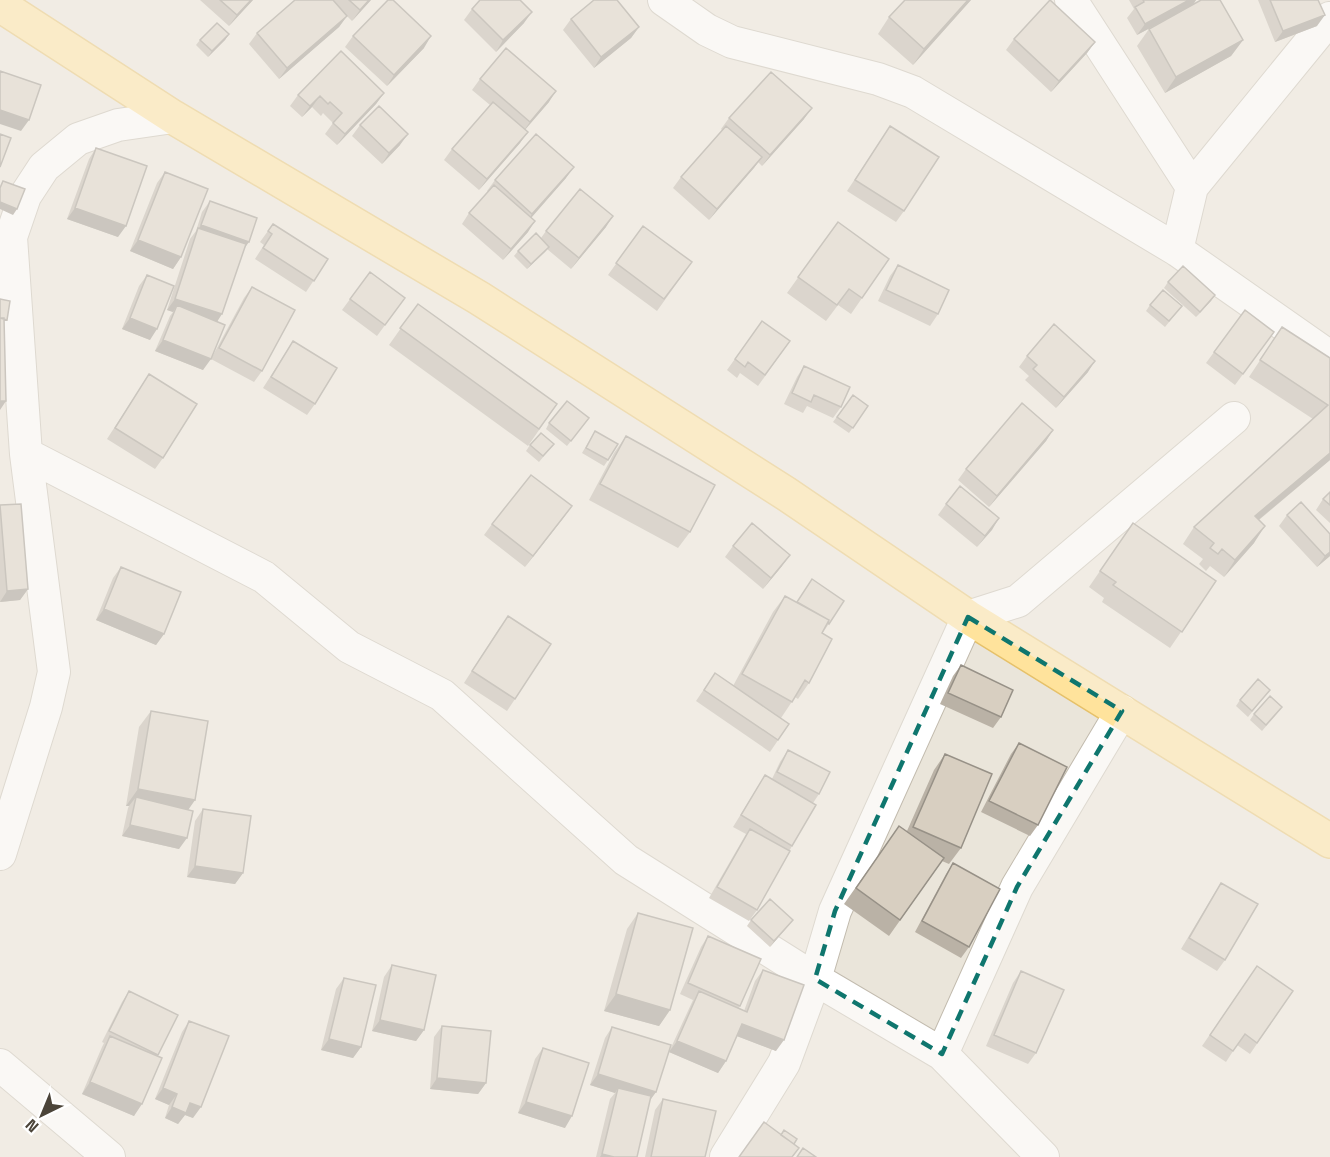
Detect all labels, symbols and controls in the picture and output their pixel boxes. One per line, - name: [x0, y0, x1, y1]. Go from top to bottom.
- north arrow: [12, 1085, 72, 1145]
- text: N: [21, 1114, 43, 1137]

